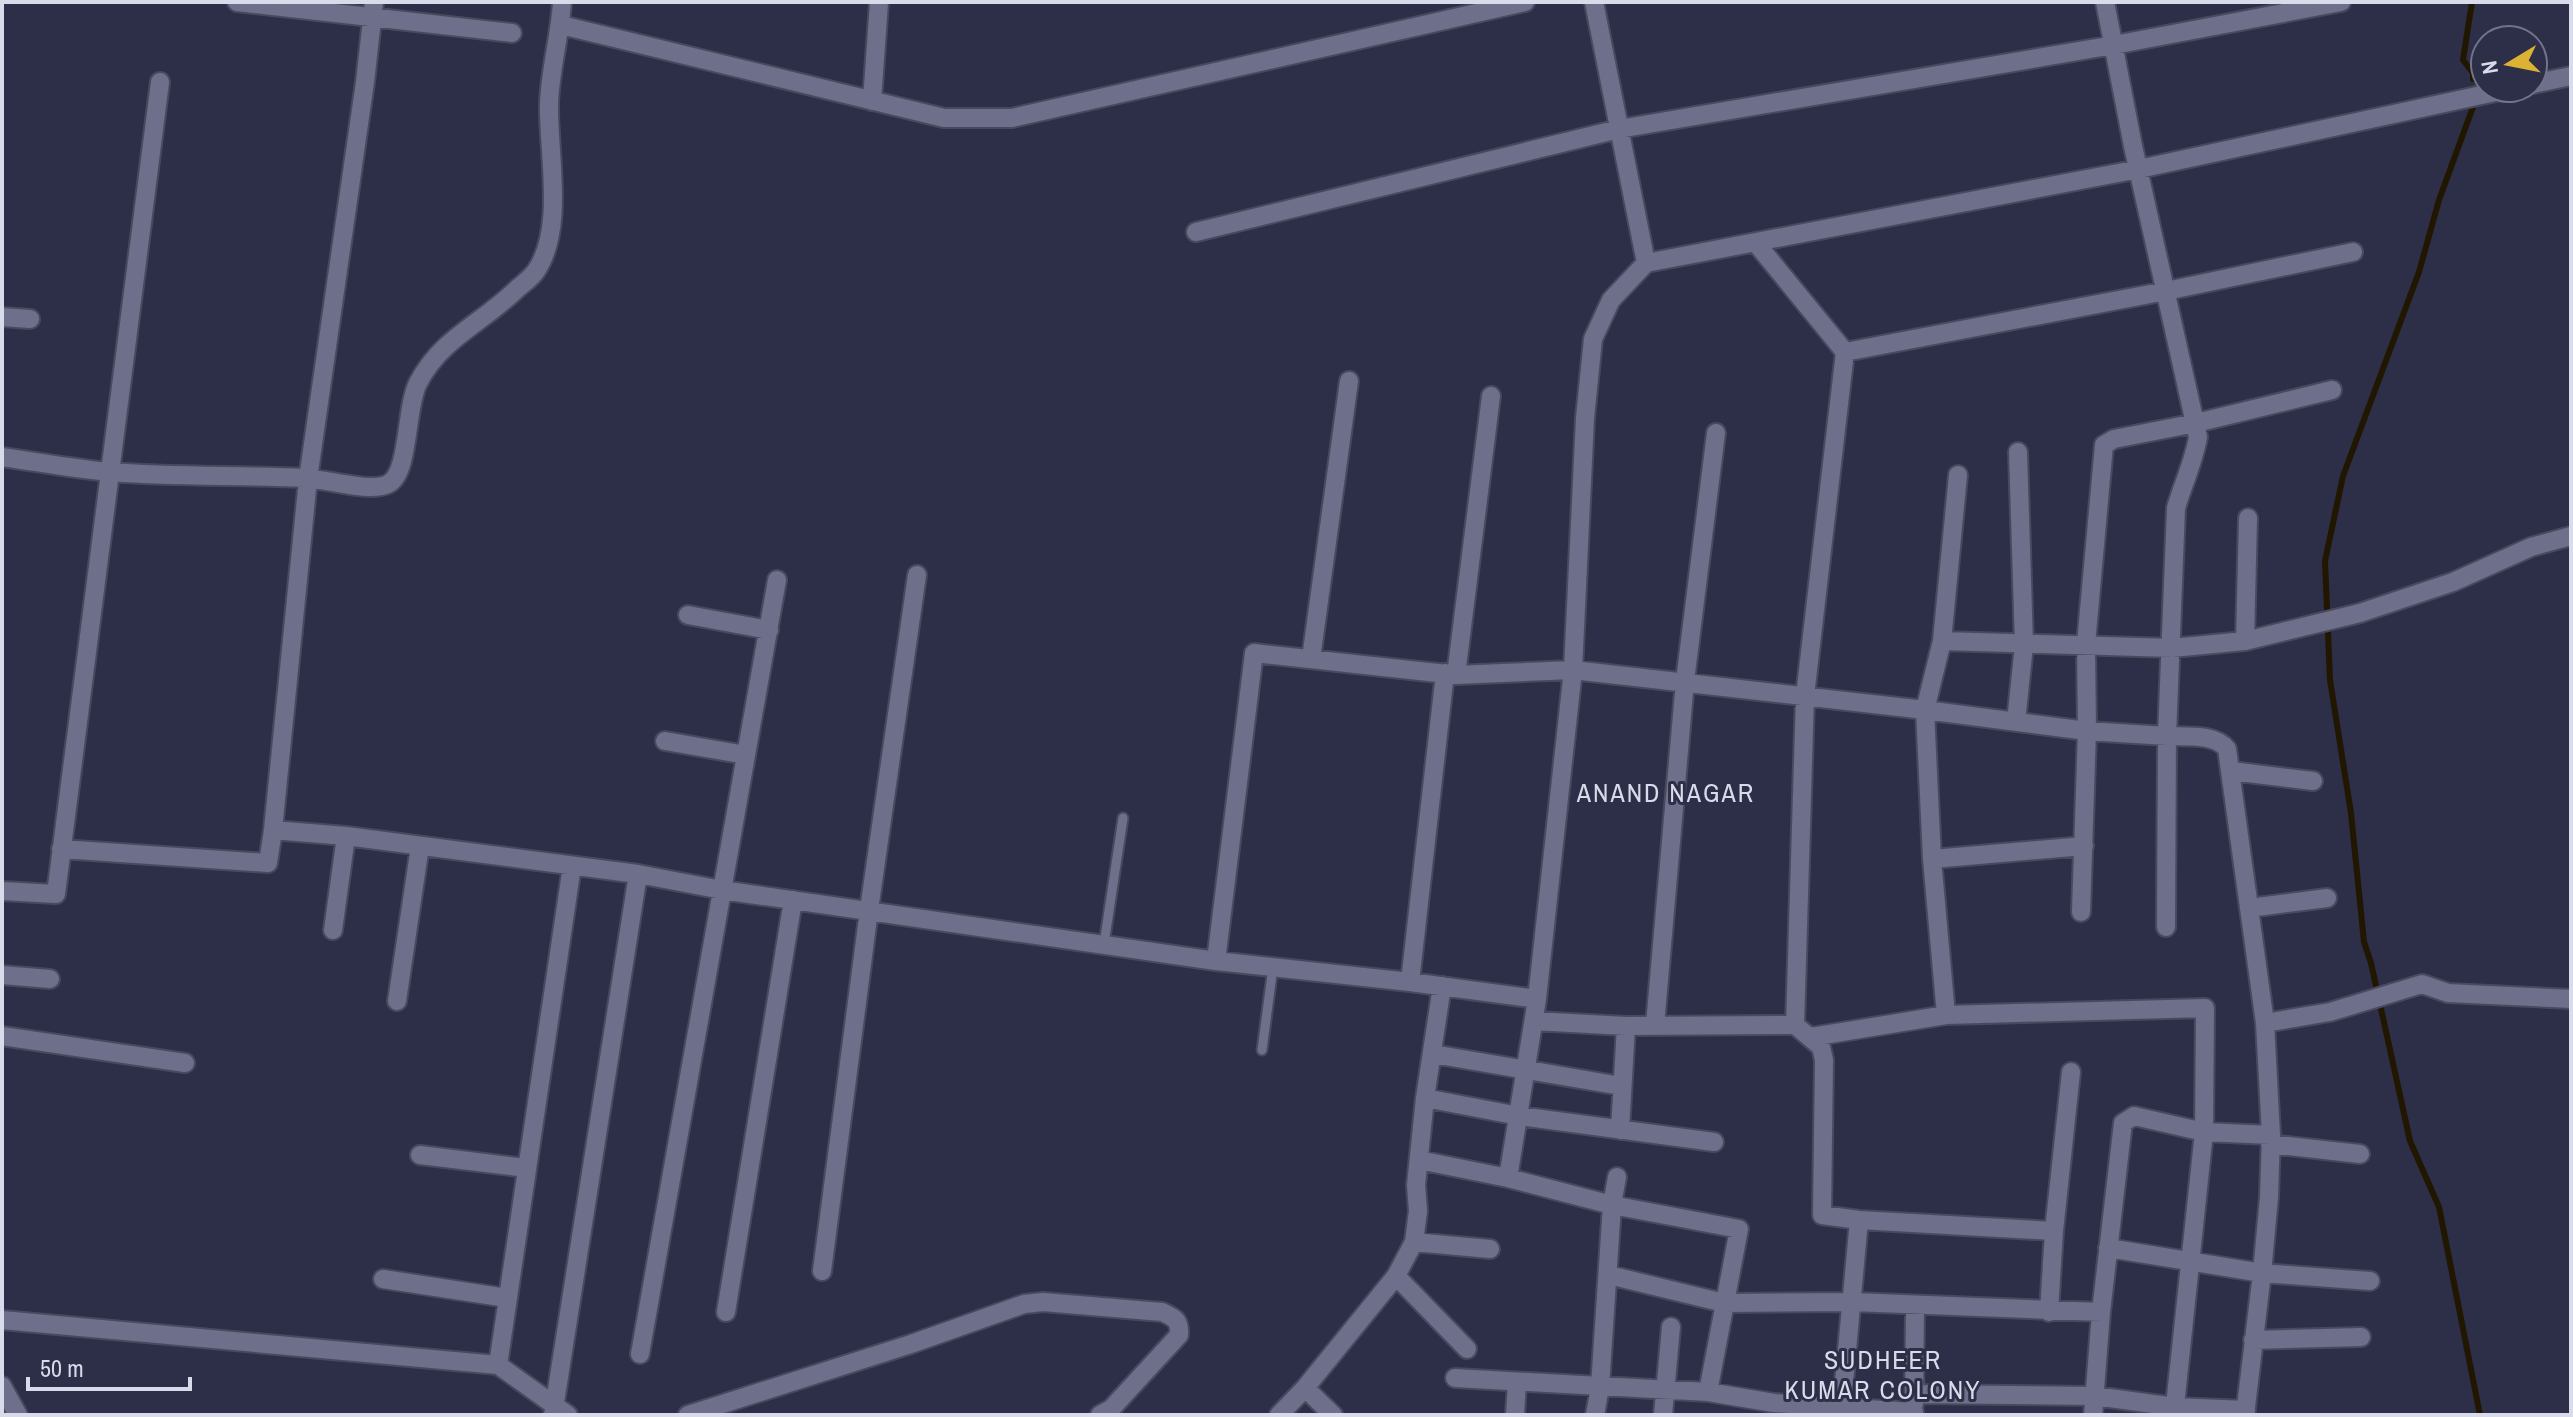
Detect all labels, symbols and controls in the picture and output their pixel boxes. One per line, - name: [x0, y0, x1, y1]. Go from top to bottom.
- north arrow: [2469, 24, 2549, 104]
- text: N: [2473, 58, 2505, 76]
- district label: ANAND NAGAR: [1576, 775, 1755, 810]
- scale bar: [28, 1341, 190, 1391]
- district label: SUDHEER KUMAR COLONY: [1785, 1342, 1981, 1407]
- text: 50 m: [40, 1352, 84, 1384]

